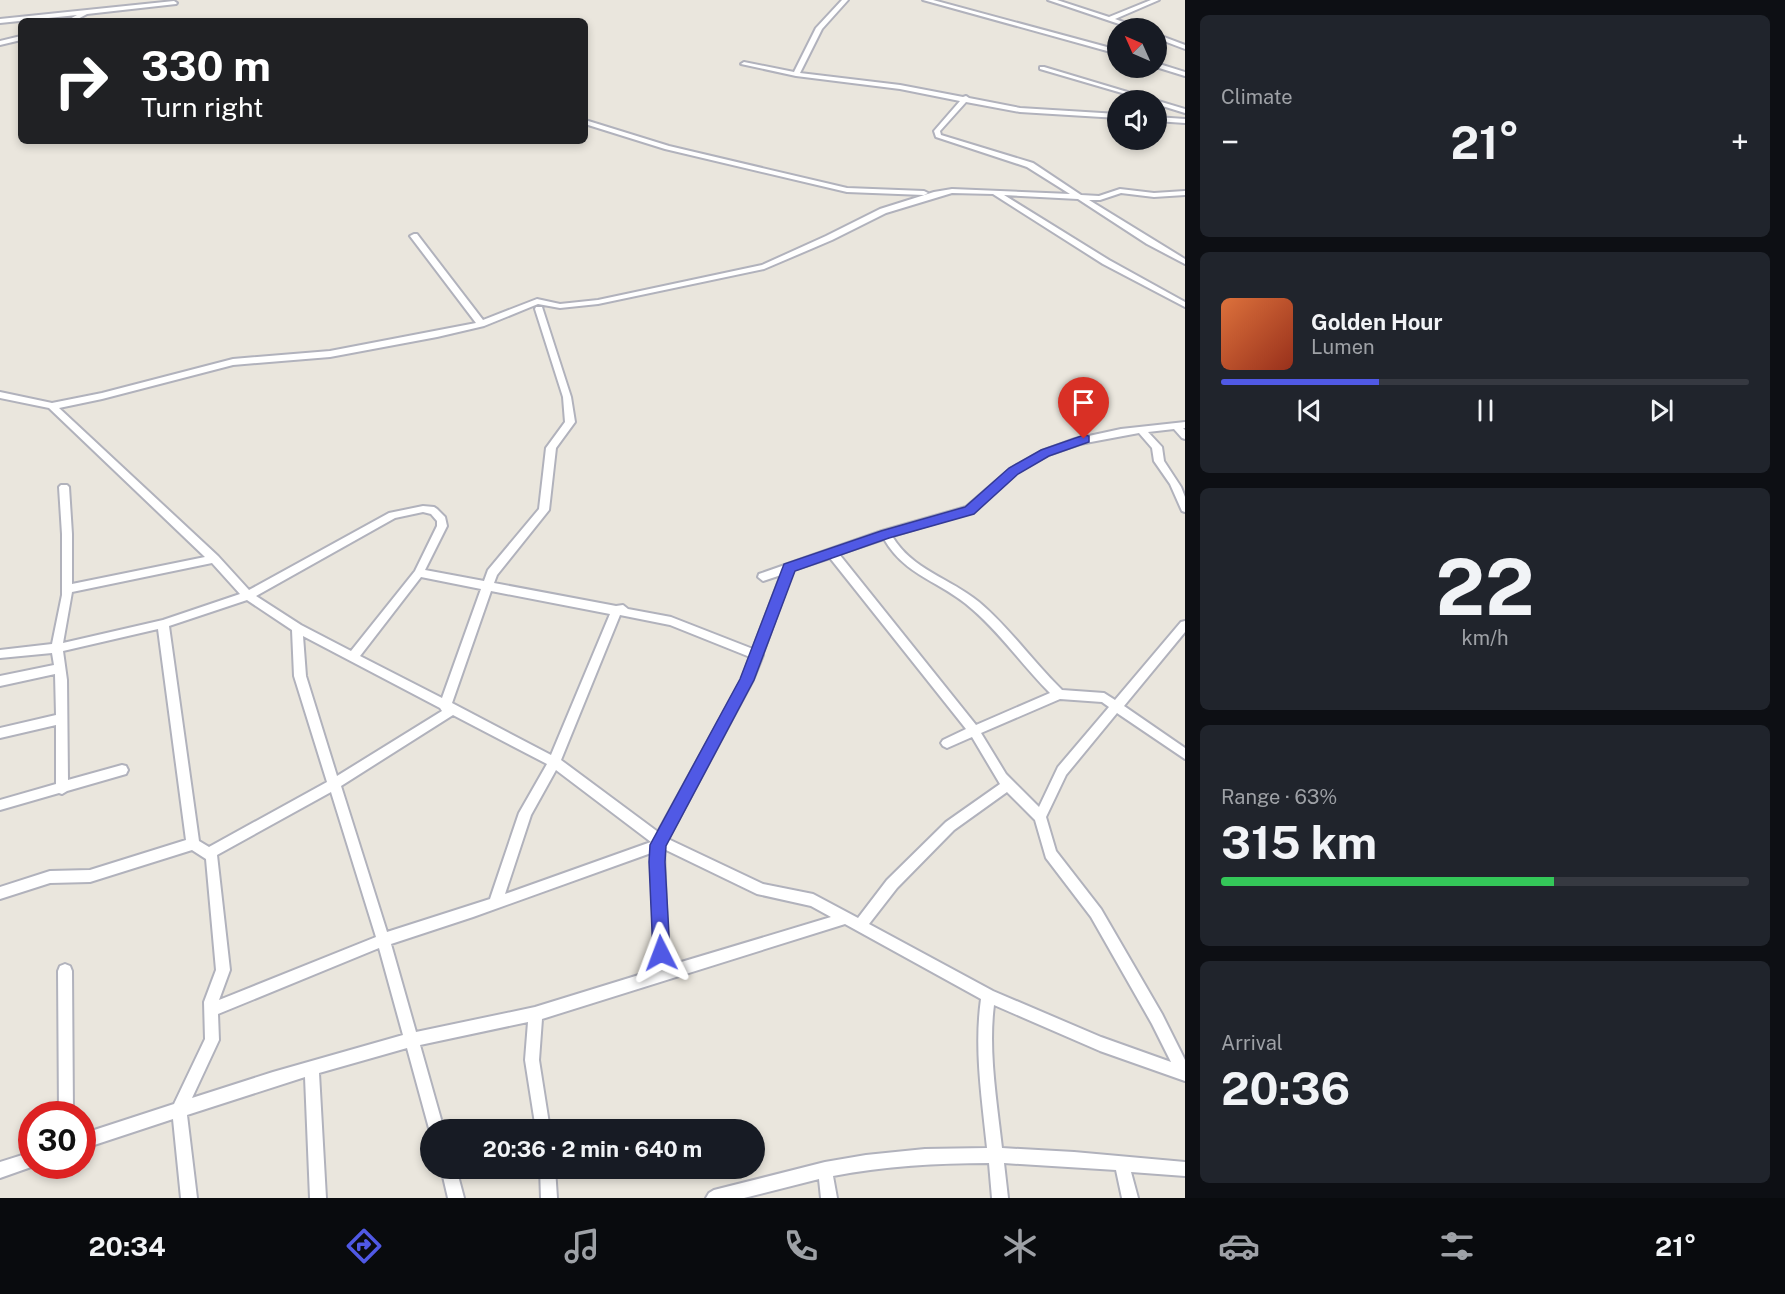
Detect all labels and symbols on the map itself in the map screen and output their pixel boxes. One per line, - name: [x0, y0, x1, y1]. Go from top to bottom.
- north arrow: [1107, 18, 1167, 78]
- pin: [1058, 377, 1109, 439]
- position arrow: [629, 921, 693, 985]
- speed limit sign: 30: [18, 1101, 96, 1179]

